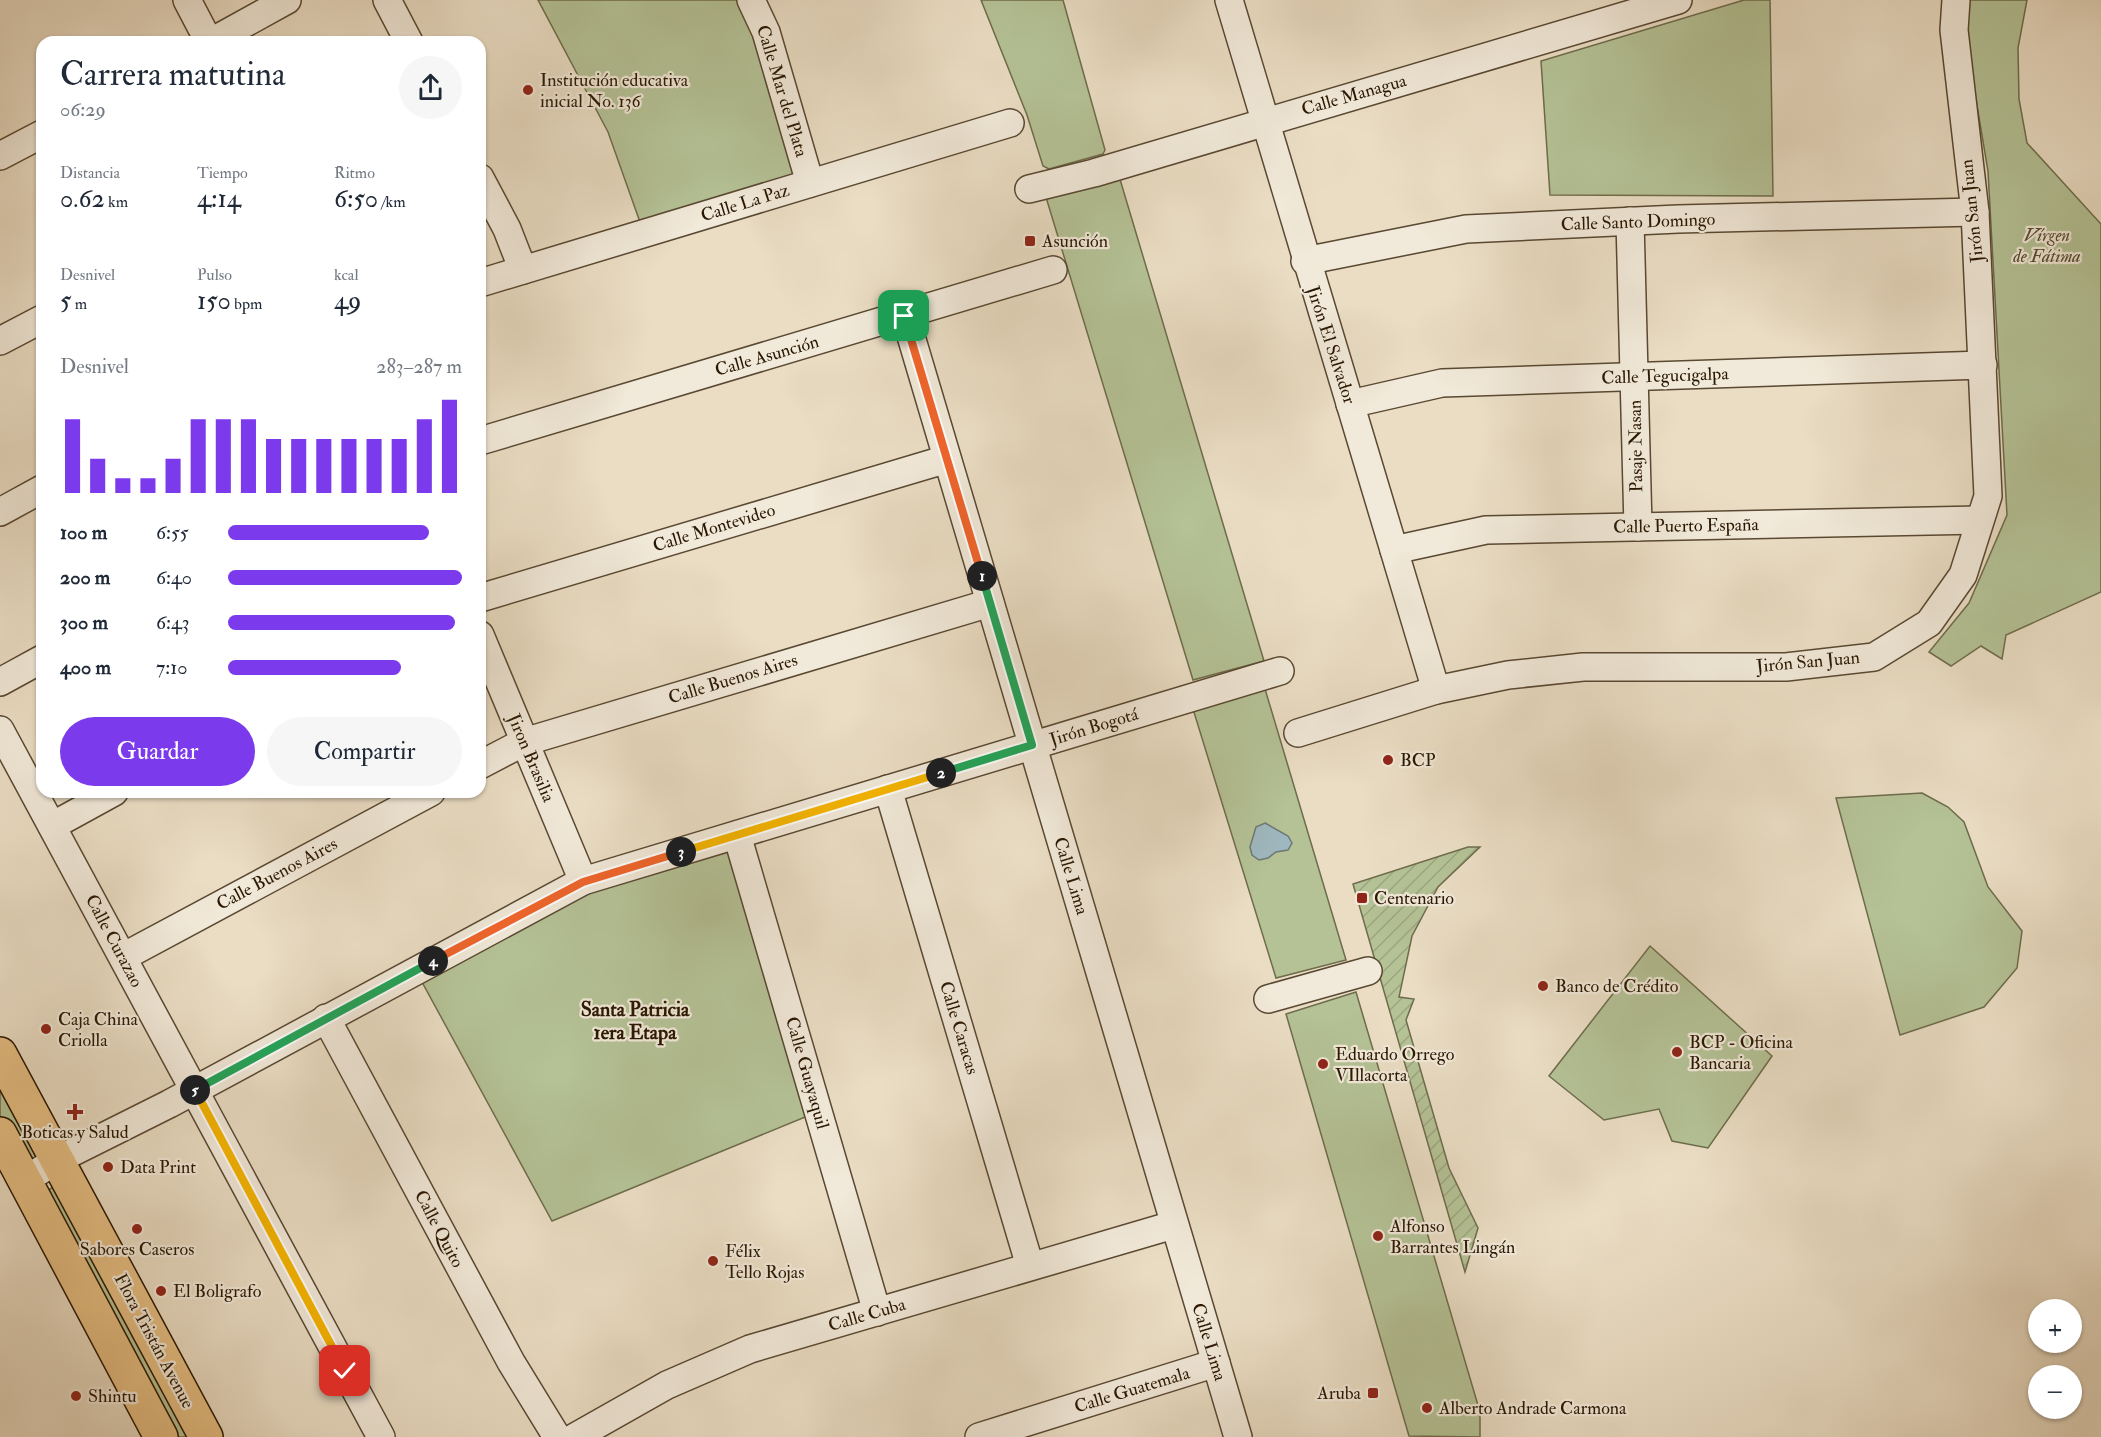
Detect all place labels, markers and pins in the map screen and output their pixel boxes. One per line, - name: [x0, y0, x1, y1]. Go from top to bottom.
- place label: Institución educativa inicial No. 136: [540, 69, 689, 113]
- marker: Institución educativa inicial No. 136: [521, 83, 535, 97]
- place label: Asunción: [1041, 230, 1108, 253]
- marker: Asunción: [1023, 234, 1037, 248]
- pin: [878, 290, 929, 341]
- pin: 1: [967, 561, 997, 591]
- place label: BCP: [1400, 749, 1436, 772]
- marker: BCP: [1381, 753, 1395, 767]
- pin: 2: [926, 758, 956, 788]
- pin: 3: [666, 837, 696, 867]
- place label: Centenario: [1374, 887, 1454, 910]
- marker: Centenario: [1355, 891, 1369, 905]
- pin: 4: [418, 946, 448, 976]
- place label: Banco de Crédito: [1555, 975, 1679, 998]
- marker: Banco de Crédito: [1536, 979, 1550, 993]
- place label: Caja China Criolla: [58, 1008, 139, 1052]
- marker: Caja China Criolla: [39, 1022, 53, 1036]
- place label: BCP - Oficina Bancaria: [1689, 1031, 1794, 1075]
- place label: Eduardo Orrego VIllacorta: [1335, 1043, 1455, 1087]
- marker: BCP - Oficina Bancaria: [1670, 1045, 1684, 1059]
- marker: Eduardo Orrego VIllacorta: [1316, 1057, 1330, 1071]
- pin: 5: [180, 1075, 210, 1105]
- marker: Boticas y Salud: [68, 1105, 82, 1119]
- place label: Boticas y Salud: [21, 1121, 129, 1144]
- place label: Data Print: [120, 1156, 196, 1179]
- marker: Data Print: [101, 1160, 115, 1174]
- place label: Alfonso Barrantes Lingán: [1389, 1215, 1515, 1259]
- marker: Sabores Caseros: [130, 1222, 144, 1236]
- marker: Alfonso Barrantes Lingán: [1371, 1229, 1385, 1243]
- place label: Sabores Caseros: [80, 1238, 194, 1261]
- place label: Félix Tello Rojas: [725, 1240, 804, 1284]
- marker: Félix Tello Rojas: [706, 1254, 720, 1268]
- place label: El Boligrafo: [173, 1280, 262, 1303]
- marker: El Boligrafo: [154, 1284, 168, 1298]
- pin: [319, 1345, 370, 1396]
- place label: Aruba: [1316, 1382, 1362, 1405]
- place label: Shintu: [88, 1385, 137, 1408]
- marker: Aruba: [1366, 1386, 1380, 1400]
- marker: Shintu: [69, 1389, 83, 1403]
- place label: Alberto Andrade Carmona: [1438, 1397, 1627, 1420]
- marker: Alberto Andrade Carmona: [1420, 1401, 1434, 1415]

